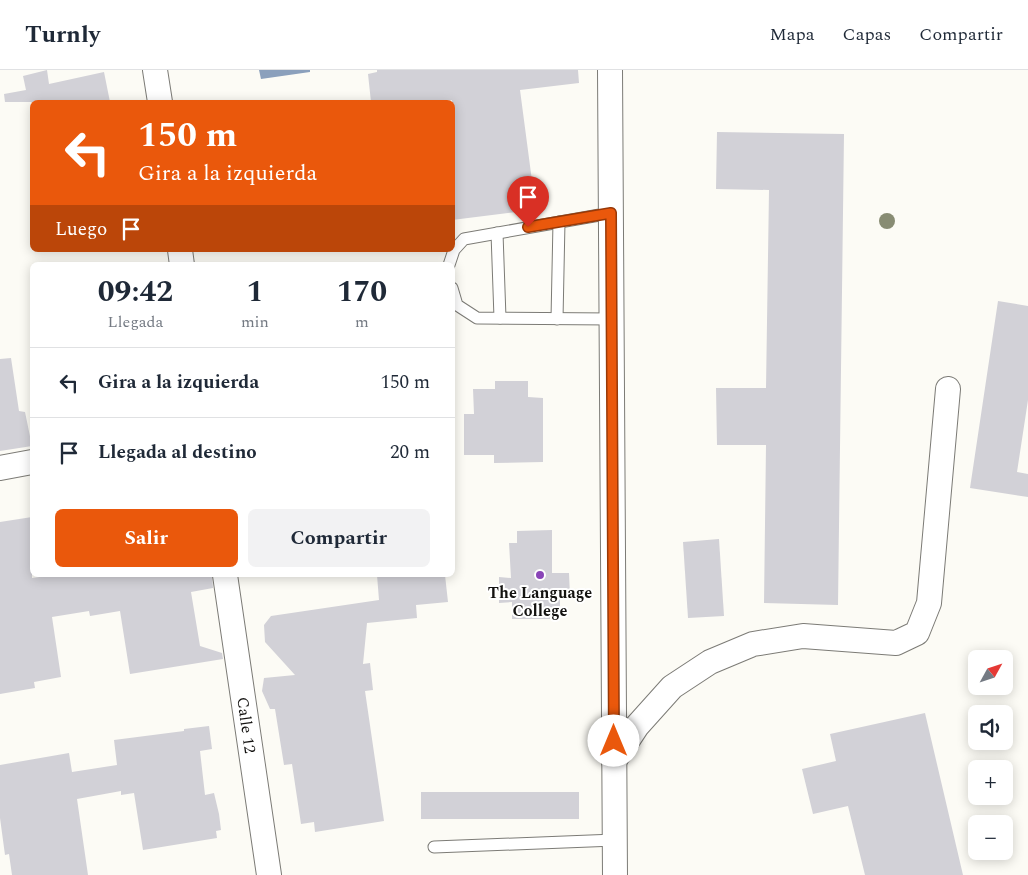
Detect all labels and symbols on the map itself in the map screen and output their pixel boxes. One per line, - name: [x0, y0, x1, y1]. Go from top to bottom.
- pin: [507, 176, 549, 227]
- marker: The Language College: [534, 569, 546, 581]
- place label: The Language College: [488, 581, 592, 623]
- north arrow: [968, 650, 1012, 695]
- street label: Calle 12: [230, 695, 262, 755]
- position arrow: [587, 714, 639, 766]

